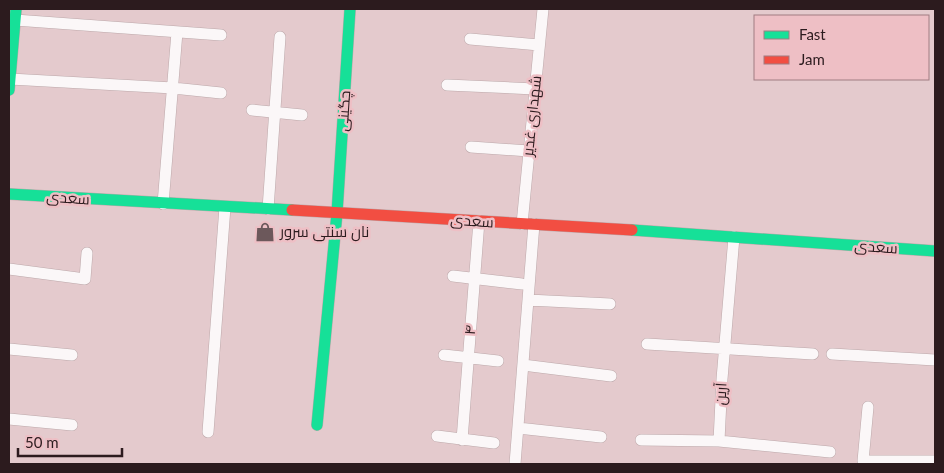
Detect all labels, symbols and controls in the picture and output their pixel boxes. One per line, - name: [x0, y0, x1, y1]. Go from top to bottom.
- legend: [754, 15, 929, 80]
- text: Fast: [799, 25, 826, 43]
- text: Jam: [799, 50, 825, 68]
- street label: شهداری غدیر: [518, 75, 546, 158]
- street label: چگینی: [333, 90, 355, 132]
- street label: سعدی: [46, 187, 90, 209]
- street label: سعدی: [450, 210, 494, 232]
- shop icon: نان سنتی سرور: [254, 221, 276, 243]
- place label: نان سنتی سرور: [279, 222, 369, 242]
- street label: سعدی: [854, 236, 898, 258]
- street label: ۴: [460, 324, 478, 336]
- street label: آرین: [710, 382, 732, 406]
- scale bar: [18, 426, 121, 458]
- text: 50 m: [25, 433, 59, 451]

